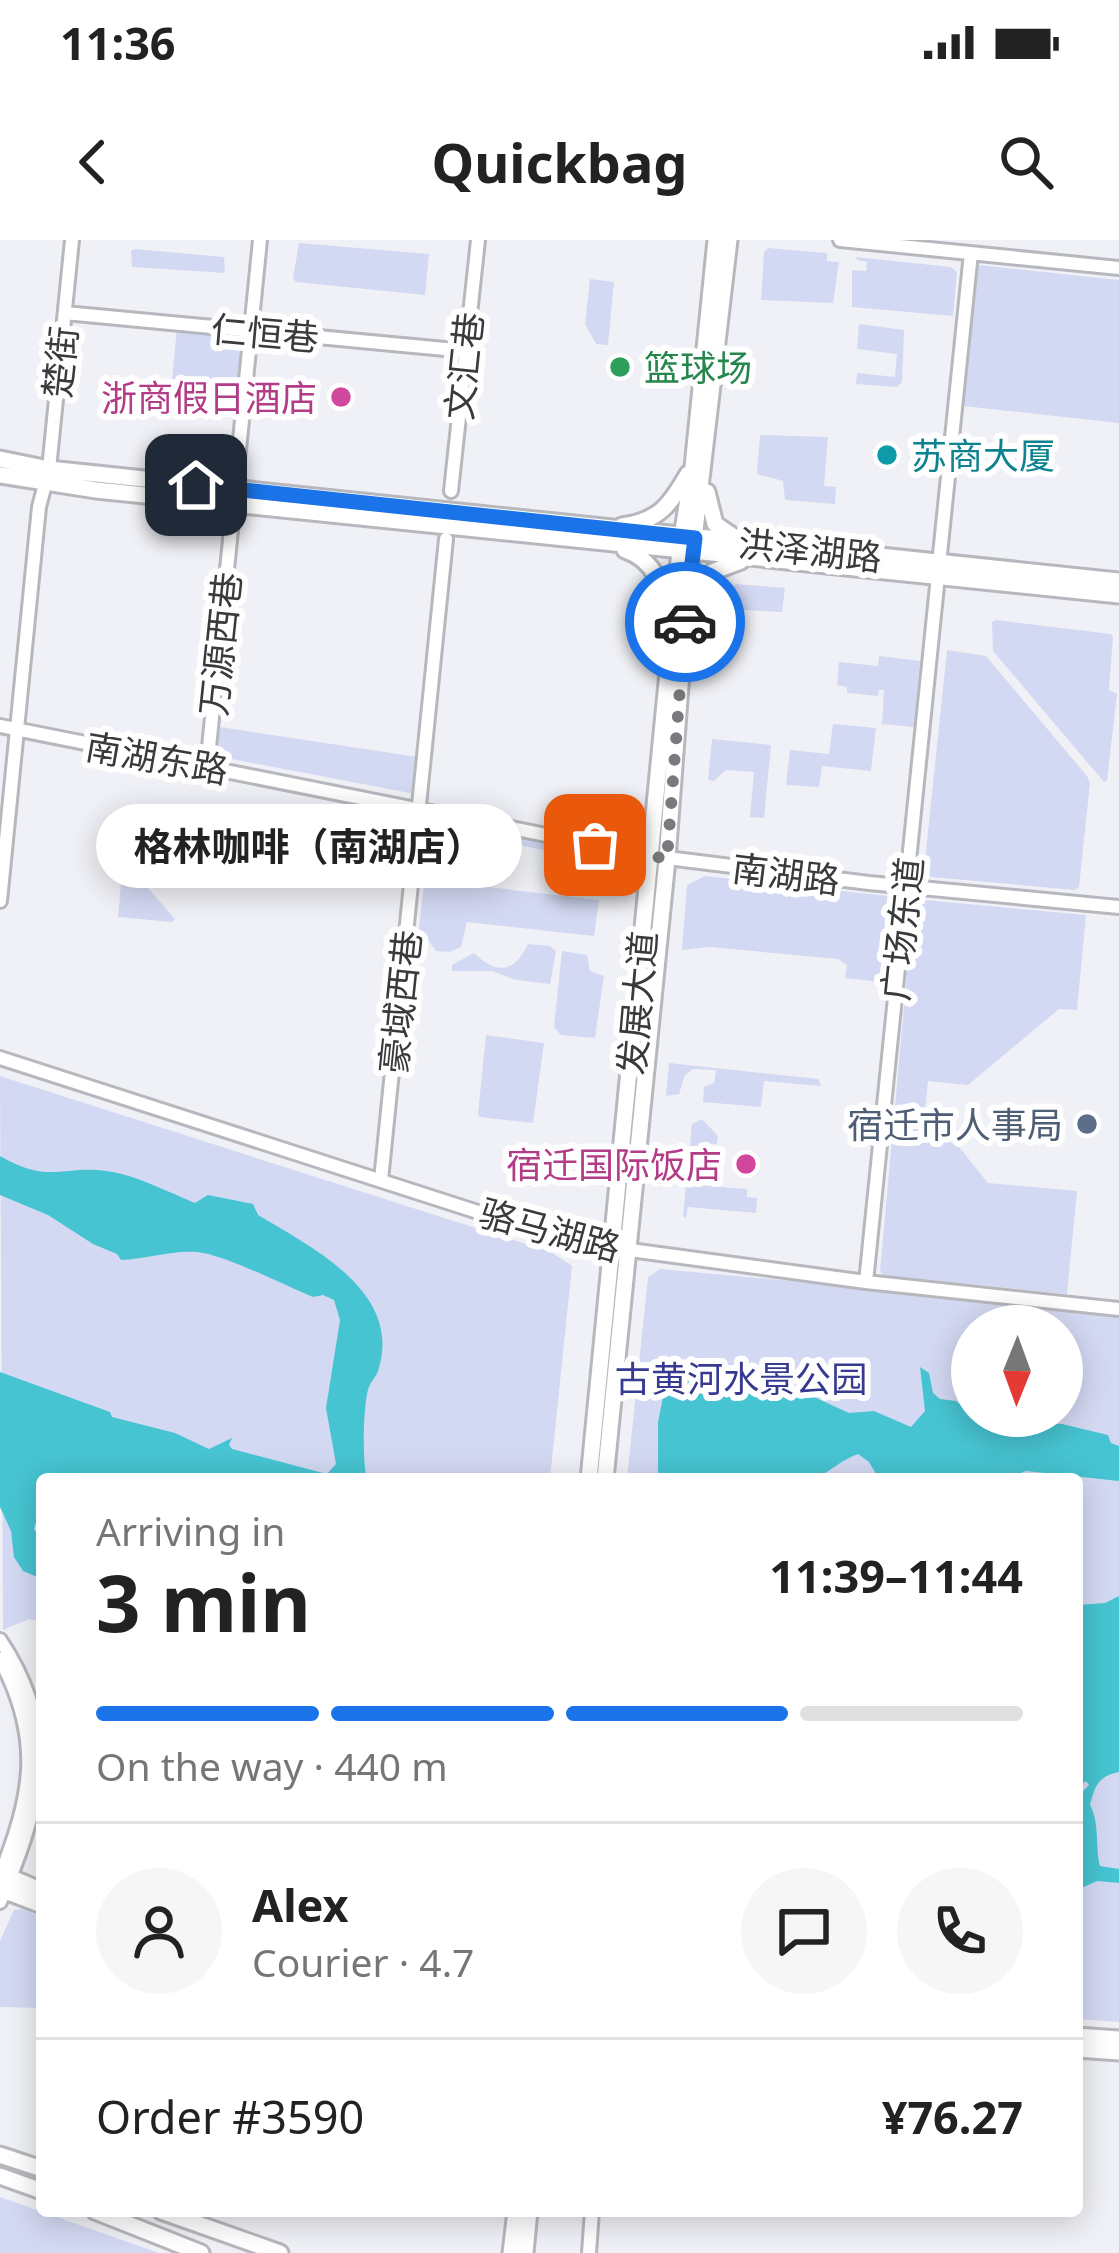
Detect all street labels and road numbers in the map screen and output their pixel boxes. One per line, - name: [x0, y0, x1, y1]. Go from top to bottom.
- street label: 仁恒巷: [209, 304, 321, 362]
- street label: 文汇巷: [434, 310, 494, 422]
- street label: 楚街: [32, 324, 88, 400]
- street label: 洪泽湖路: [736, 518, 884, 582]
- street label: 万源西巷: [188, 570, 252, 718]
- street label: 南湖东路: [82, 721, 232, 795]
- street label: 南湖路: [729, 843, 843, 905]
- street label: 广场东道: [870, 855, 934, 1003]
- street label: 豪域西巷: [368, 928, 432, 1076]
- street label: 发展大道: [606, 929, 668, 1077]
- street label: 骆马湖路: [474, 1188, 626, 1272]

